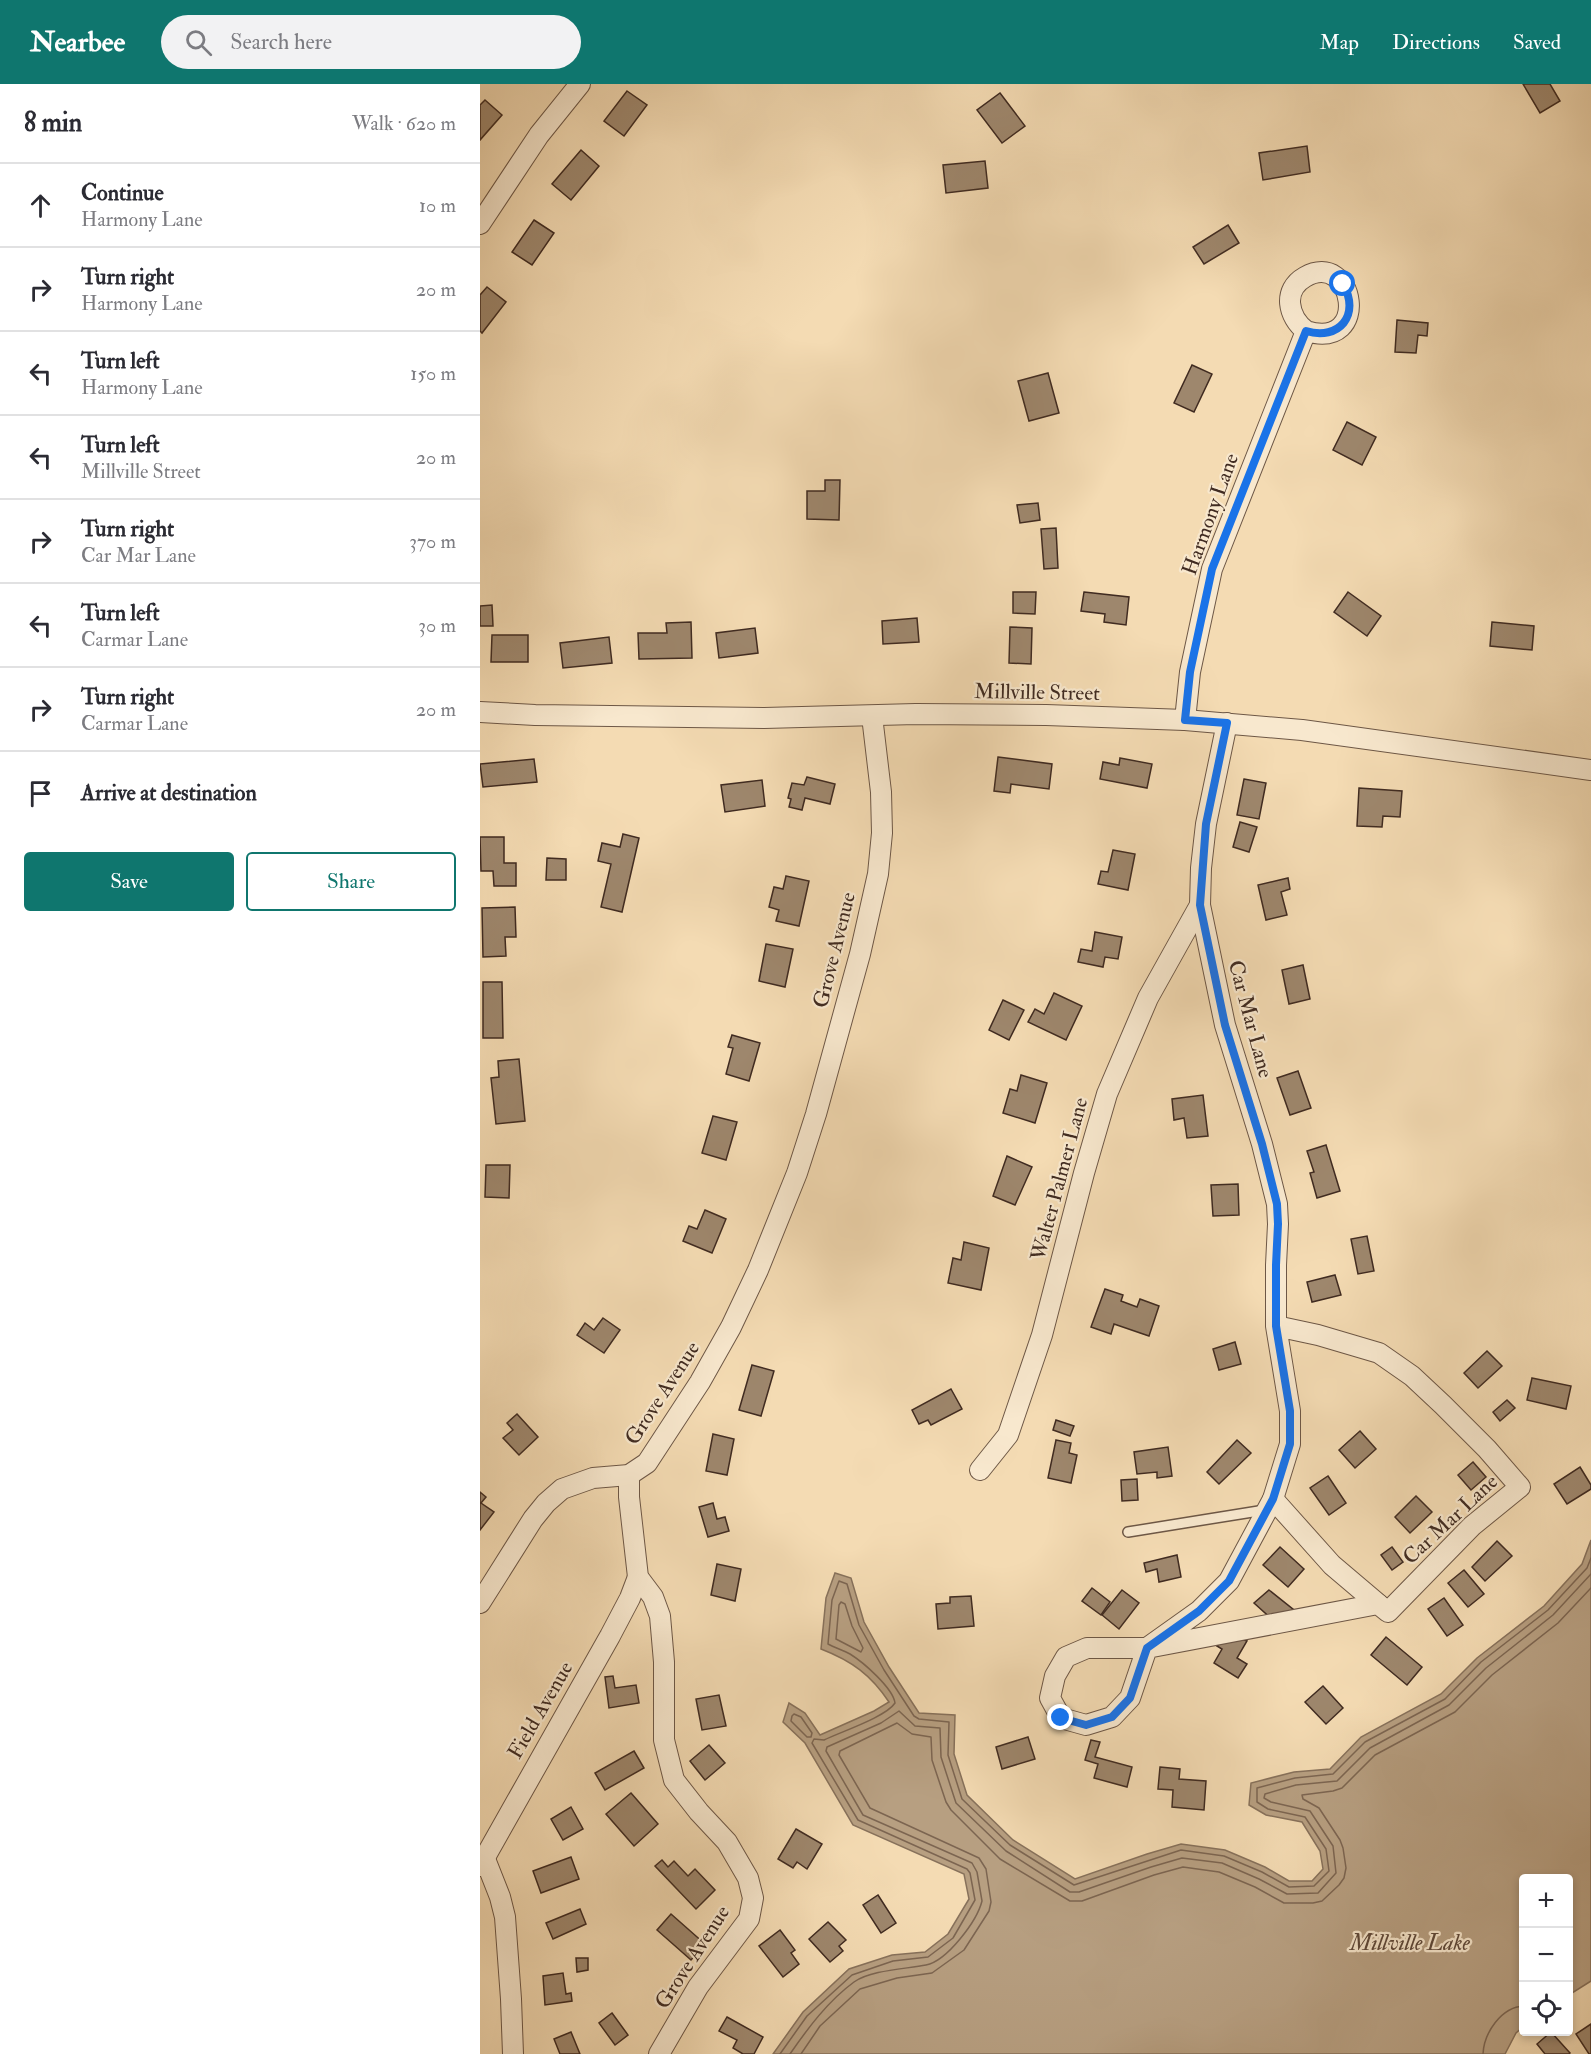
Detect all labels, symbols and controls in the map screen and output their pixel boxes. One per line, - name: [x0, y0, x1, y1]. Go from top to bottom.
- search box: [161, 15, 581, 69]
- text: Nearbee: [30, 25, 125, 60]
- icon: search: [182, 26, 215, 59]
- text: Search here: [230, 28, 332, 56]
- text: Map: [1319, 29, 1359, 56]
- text: Directions: [1392, 29, 1480, 56]
- text: Saved: [1513, 29, 1561, 56]
- text: 8 min: [24, 107, 82, 139]
- text: Walk · 620 m: [352, 111, 456, 136]
- text: Continue: [81, 179, 164, 207]
- icon: ahead: [24, 189, 57, 222]
- text: 10 m: [419, 193, 456, 218]
- text: Harmony Lane: [81, 207, 203, 232]
- text: Turn right: [81, 263, 174, 291]
- route start: [1329, 270, 1355, 296]
- icon: right: [24, 273, 57, 306]
- text: 20 m: [416, 277, 456, 302]
- text: Harmony Lane: [81, 291, 203, 316]
- text: Turn left: [81, 347, 160, 375]
- icon: left: [24, 357, 57, 390]
- text: 150 m: [410, 361, 456, 386]
- text: Harmony Lane: [81, 375, 203, 400]
- text: Turn left: [81, 431, 160, 459]
- icon: left: [24, 441, 57, 474]
- text: 20 m: [416, 445, 456, 470]
- street label: Harmony Lane: [1176, 449, 1245, 579]
- text: Millville Street: [81, 459, 201, 484]
- text: Turn right: [81, 515, 174, 543]
- icon: right: [24, 525, 57, 558]
- text: 370 m: [409, 529, 456, 554]
- text: Car Mar Lane: [81, 543, 196, 568]
- text: Turn left: [81, 599, 160, 627]
- icon: left: [24, 609, 57, 642]
- text: 30 m: [418, 613, 456, 638]
- text: Carmar Lane: [81, 627, 188, 652]
- street label: Millville Street: [974, 678, 1100, 707]
- text: Turn right: [81, 683, 174, 711]
- icon: right: [24, 693, 57, 726]
- text: 20 m: [416, 697, 456, 722]
- text: Carmar Lane: [81, 711, 188, 736]
- icon: arrive: [24, 777, 57, 810]
- text: Arrive at destination: [81, 779, 257, 807]
- button: Save: [24, 852, 234, 911]
- button: Share: [246, 852, 456, 911]
- street label: Grove Avenue: [807, 889, 862, 1011]
- street label: Car Mar Lane: [1222, 957, 1279, 1081]
- street label: Walter Palmer Lane: [1024, 1094, 1094, 1265]
- street label: Grove Avenue: [619, 1336, 706, 1450]
- street label: Car Mar Lane: [1397, 1468, 1504, 1570]
- street label: Field Avenue: [502, 1656, 579, 1764]
- route end: [1047, 1704, 1073, 1730]
- map controls: [1519, 1874, 1573, 2036]
- button: +: [1519, 1874, 1573, 1928]
- street label: Grove Avenue: [649, 1900, 736, 2014]
- button: −: [1519, 1928, 1573, 1982]
- water label: Millville Lake: [1348, 1929, 1471, 1957]
- button: locate: [1519, 1982, 1573, 2036]

